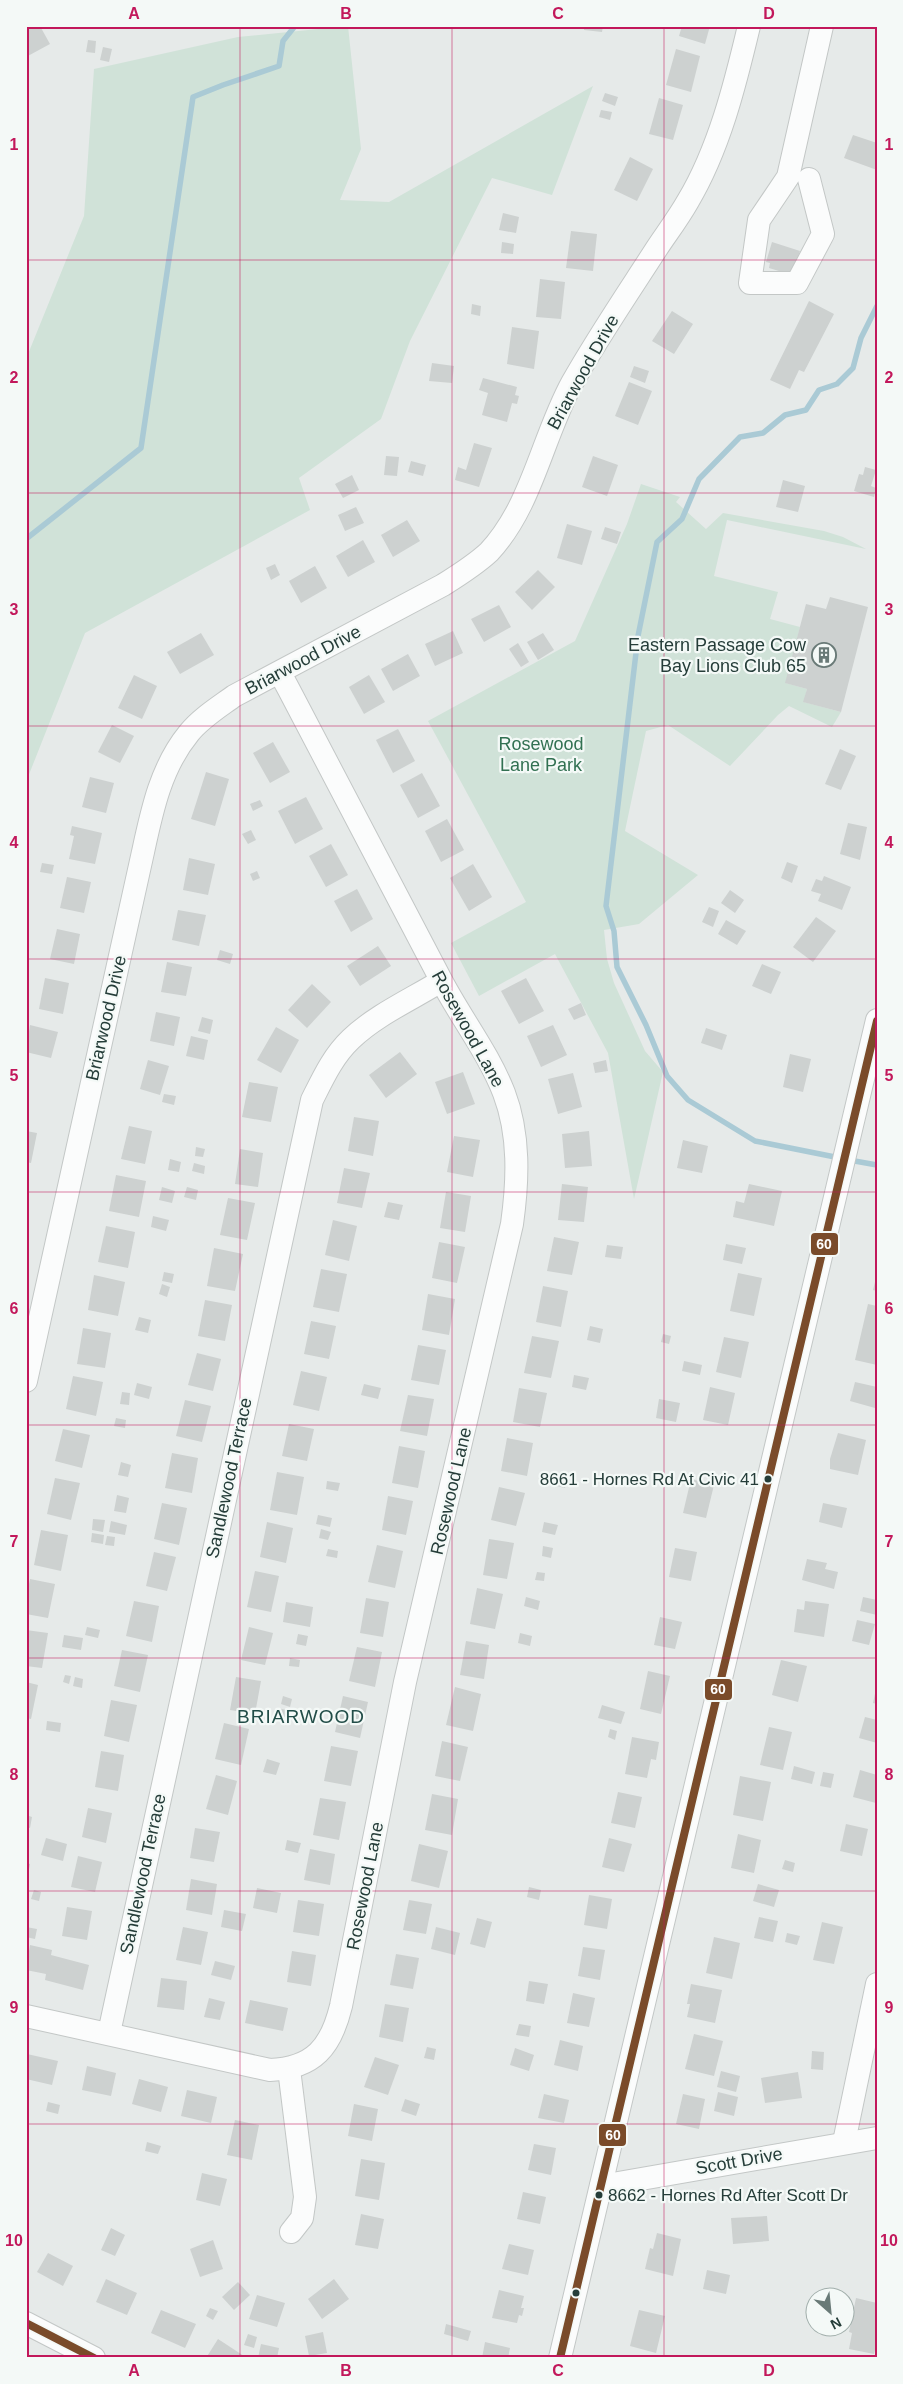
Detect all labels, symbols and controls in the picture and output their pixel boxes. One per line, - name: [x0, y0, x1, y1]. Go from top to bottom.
- text: A: [128, 5, 140, 22]
- text: B: [340, 5, 352, 22]
- text: C: [552, 5, 564, 22]
- text: D: [763, 5, 775, 22]
- text: 1: [10, 136, 19, 153]
- text: 1: [885, 136, 894, 153]
- street label: Briarwood Drive: [543, 311, 623, 433]
- text: 2: [10, 369, 19, 386]
- text: 2: [885, 369, 894, 386]
- text: 3: [10, 601, 19, 618]
- text: 3: [885, 601, 894, 618]
- street label: Briarwood Drive: [242, 621, 364, 699]
- place label: Eastern Passage Cow Bay Lions Club 65: [628, 635, 807, 676]
- building icon: Eastern Passage Cow Bay Lions Club 65: [811, 642, 837, 668]
- park label: Rosewood Lane Park: [498, 734, 584, 775]
- text: 4: [10, 834, 19, 851]
- text: 4: [885, 834, 894, 851]
- street label: Briarwood Drive: [82, 953, 130, 1083]
- street label: Rosewood Lane: [428, 967, 508, 1091]
- text: 5: [10, 1067, 19, 1084]
- text: 5: [885, 1067, 894, 1084]
- line badge: 60: [810, 1232, 839, 1256]
- text: 60: [816, 1236, 832, 1252]
- text: 6: [10, 1300, 19, 1317]
- text: 6: [885, 1300, 894, 1317]
- street label: Sandlewood Terrace: [202, 1396, 256, 1560]
- street label: Rosewood Lane: [427, 1425, 475, 1557]
- place label: 8661 - Hornes Rd At Civic 41: [540, 1470, 759, 1489]
- marker: 8661 - Hornes Rd At Civic 41: [763, 1474, 773, 1484]
- text: 7: [10, 1533, 19, 1550]
- text: 7: [885, 1533, 894, 1550]
- line badge: 60: [704, 1678, 733, 1701]
- text: 60: [710, 1681, 726, 1697]
- district label: BRIARWOOD: [237, 1706, 365, 1727]
- text: 8: [10, 1766, 19, 1783]
- text: 8: [885, 1766, 894, 1783]
- street label: Sandlewood Terrace: [116, 1792, 170, 1956]
- street label: Rosewood Lane: [343, 1820, 387, 1952]
- text: 9: [10, 1999, 19, 2016]
- text: 9: [885, 1999, 894, 2016]
- line badge: 60: [598, 2123, 627, 2147]
- text: 60: [605, 2127, 621, 2143]
- street label: Scott Drive: [694, 2144, 784, 2178]
- place label: 8662 - Hornes Rd After Scott Dr: [608, 2186, 848, 2205]
- marker: 8662 - Hornes Rd After Scott Dr: [594, 2190, 604, 2200]
- text: 10: [5, 2232, 23, 2249]
- text: 10: [880, 2232, 898, 2249]
- north arrow: [806, 2286, 856, 2336]
- unlabelled marker: [571, 2288, 581, 2298]
- text: N: [828, 2314, 844, 2333]
- text: A: [128, 2362, 140, 2379]
- text: B: [340, 2362, 352, 2379]
- text: C: [552, 2362, 564, 2379]
- text: D: [763, 2362, 775, 2379]

